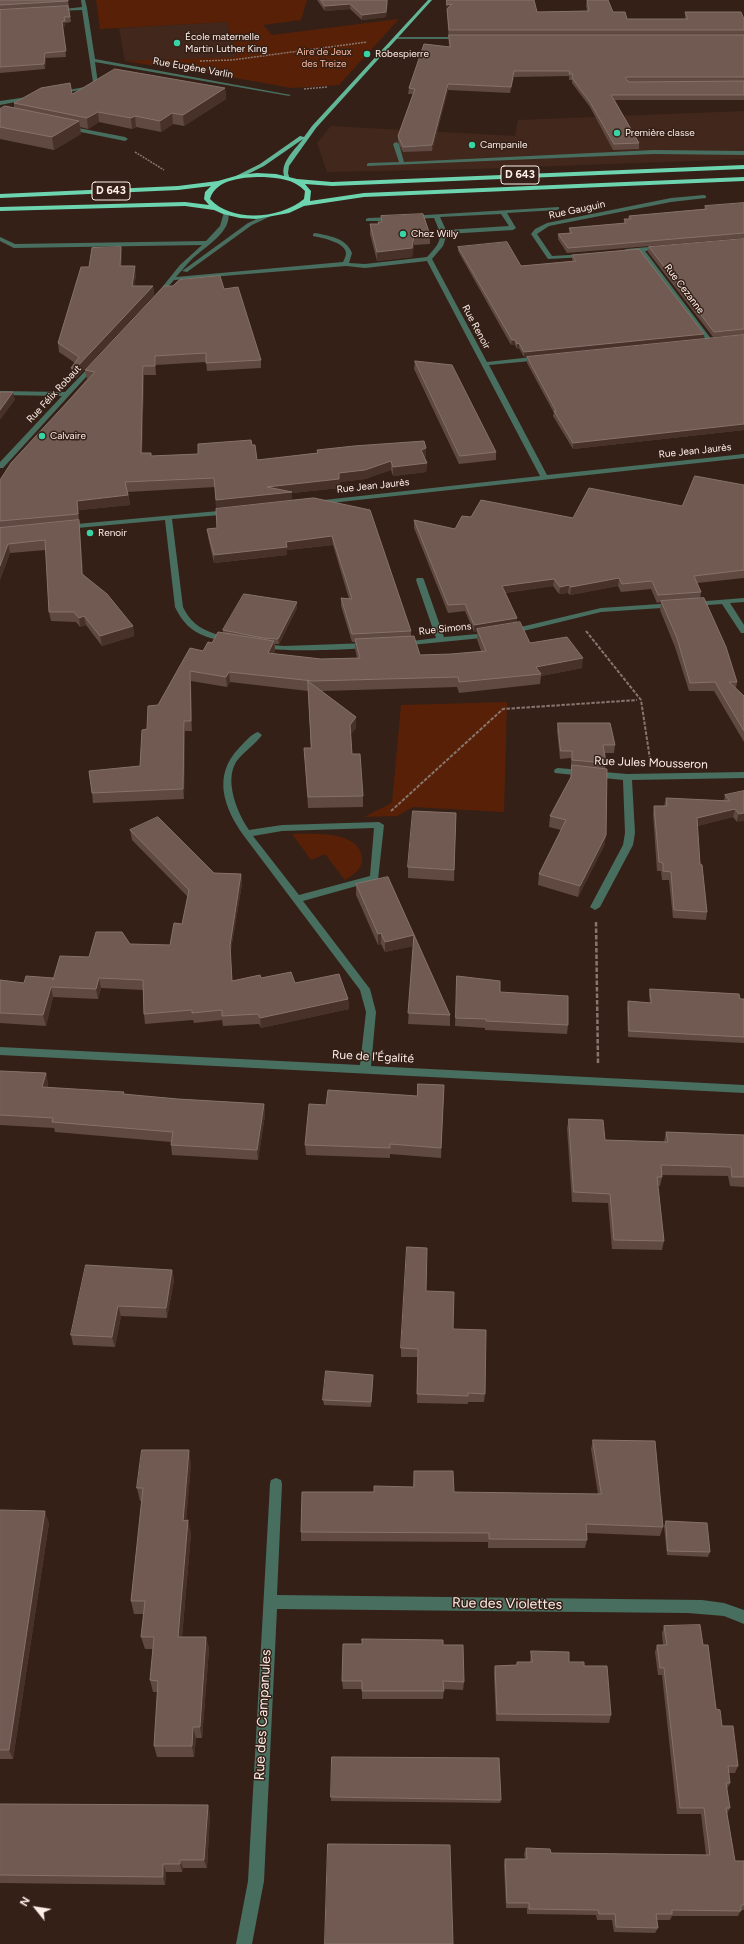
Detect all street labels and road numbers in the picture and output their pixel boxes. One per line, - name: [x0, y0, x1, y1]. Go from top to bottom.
- street label: Rue Eugène Varlin: [152, 55, 234, 81]
- road number: D 643: [501, 166, 539, 184]
- road number: D 643: [92, 182, 130, 200]
- street label: Rue Gauguin: [548, 198, 606, 222]
- street label: Rue Cezanne: [661, 262, 707, 316]
- street label: Rue Renoir: [459, 303, 493, 351]
- street label: Rue Félix Robaut: [24, 363, 84, 425]
- street label: Rue Jean Jaurès: [658, 441, 732, 461]
- street label: Rue Jean Jaurès: [336, 476, 410, 496]
- street label: Rue Simons: [418, 620, 472, 638]
- street label: Rue Jules Mousseron: [594, 754, 708, 772]
- street label: Rue de l'Égalité: [332, 1048, 414, 1066]
- street label: Rue des Violettes: [452, 1595, 562, 1613]
- street label: Rue des Campanules: [251, 1649, 275, 1781]

